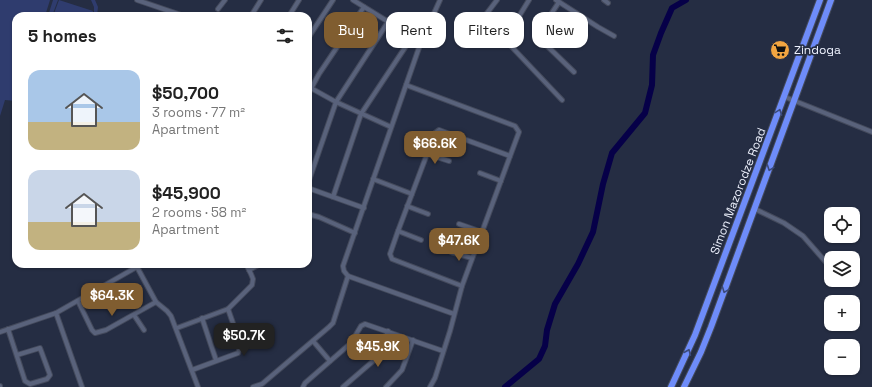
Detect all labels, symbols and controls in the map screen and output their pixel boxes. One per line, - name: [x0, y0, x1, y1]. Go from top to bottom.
- chip: Buy: [324, 12, 378, 48]
- chip: Rent: [386, 12, 446, 48]
- chip: Filters: [454, 12, 524, 48]
- chip: New: [532, 12, 588, 48]
- text: 5 homes: [28, 25, 97, 47]
- icon: filters: [274, 25, 296, 47]
- supermarket icon: Zindoga: [769, 39, 791, 61]
- place label: Zindoga: [794, 42, 841, 58]
- text: $50,700: [152, 82, 219, 104]
- icon: home: [60, 86, 108, 134]
- text: 3 rooms · 77 m²: [152, 104, 245, 121]
- one-way arrow: [774, 109, 782, 116]
- text: Apartment: [152, 121, 220, 138]
- street label: Simon Mazorodze Road: [706, 125, 770, 257]
- pin: $66.6K: [402, 131, 468, 165]
- text: $66.6K: [413, 135, 457, 152]
- one-way arrow: [766, 165, 774, 172]
- text: $45,900: [152, 182, 221, 204]
- icon: home: [60, 186, 108, 234]
- text: 2 rooms · 58 m²: [152, 204, 246, 221]
- map controls: [824, 207, 860, 375]
- button: locate: [824, 207, 860, 243]
- text: Apartment: [152, 221, 220, 238]
- pin: $47.6K: [426, 228, 492, 262]
- text: $47.6K: [438, 232, 480, 249]
- button: layers: [824, 251, 860, 287]
- pin: $64.3K: [79, 283, 145, 317]
- text: $64.3K: [90, 287, 134, 304]
- one-way arrow: [721, 287, 729, 294]
- button: +: [824, 295, 860, 331]
- pin: $50.7K: [211, 323, 277, 357]
- text: $50.7K: [223, 327, 265, 344]
- pin: $45.9K: [345, 334, 411, 368]
- text: $45.9K: [356, 338, 400, 355]
- button: −: [824, 339, 860, 375]
- one-way arrow: [684, 348, 692, 355]

